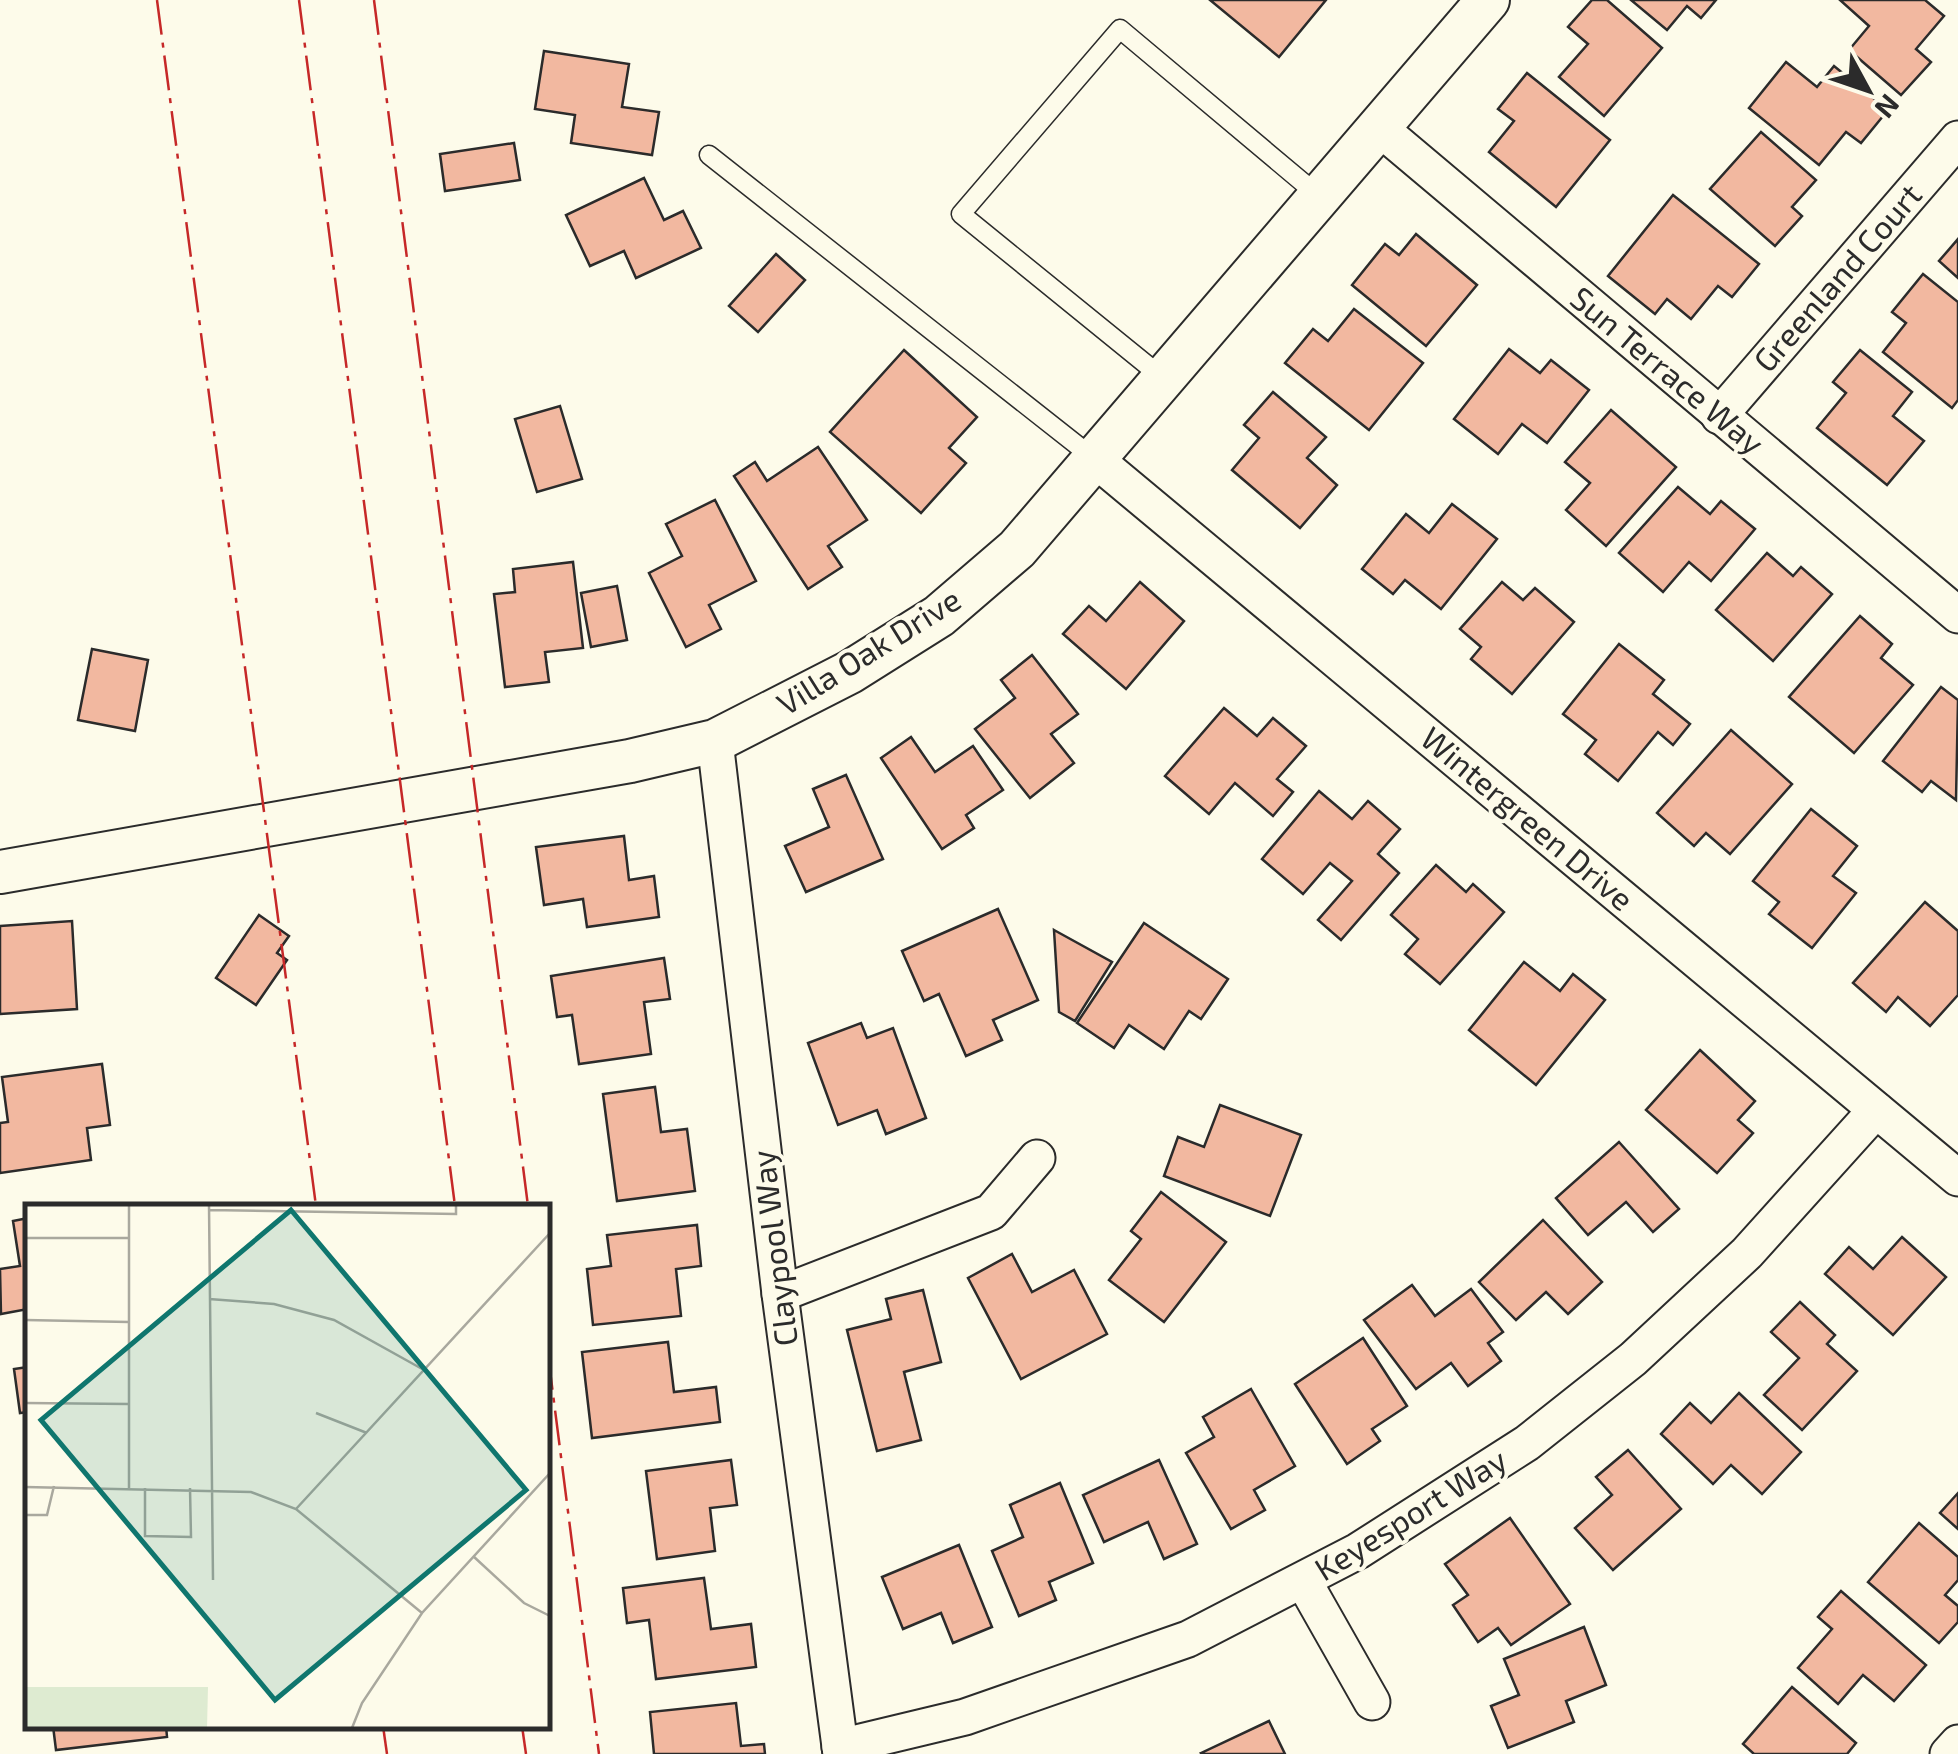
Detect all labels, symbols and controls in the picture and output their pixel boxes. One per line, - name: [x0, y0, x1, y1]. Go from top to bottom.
- north arrow: [1818, 40, 1918, 140]
- text: N: [1868, 88, 1907, 125]
- street label: Greenland Court: [1745, 175, 1928, 378]
- street label: Sun Terrace Way: [1564, 278, 1773, 461]
- street label: Villa Oak Drive: [769, 579, 967, 722]
- street label: Wintergreen Drive: [1414, 718, 1642, 917]
- street label: Claypool Way: [742, 1148, 804, 1348]
- inset map: [25, 1204, 550, 1729]
- street label: Keyesport Way: [1307, 1439, 1513, 1587]

